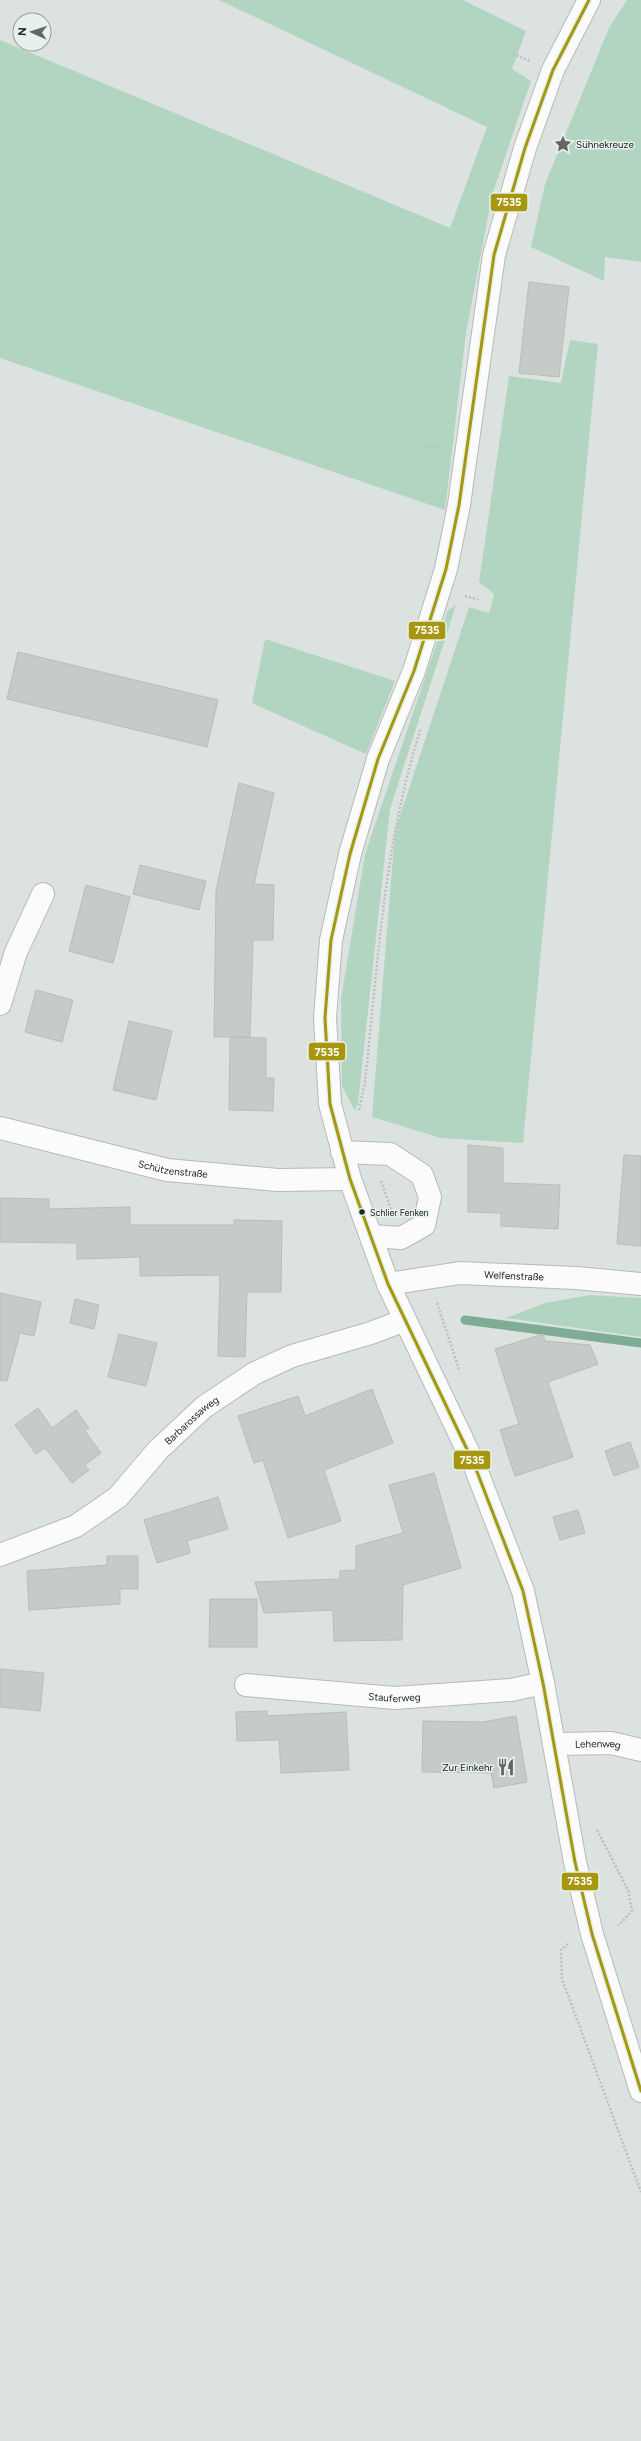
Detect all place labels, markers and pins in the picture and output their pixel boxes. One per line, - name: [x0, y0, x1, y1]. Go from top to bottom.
- place icon: Sühnekreuze: [553, 134, 573, 154]
- place label: Sühnekreuze: [576, 138, 635, 151]
- marker: Schlier Fenken: [357, 1207, 367, 1217]
- place label: Schlier Fenken: [370, 1207, 429, 1218]
- restaurant icon: Zur Einkehr: [496, 1757, 516, 1777]
- place label: Zur Einkehr: [442, 1761, 494, 1774]

